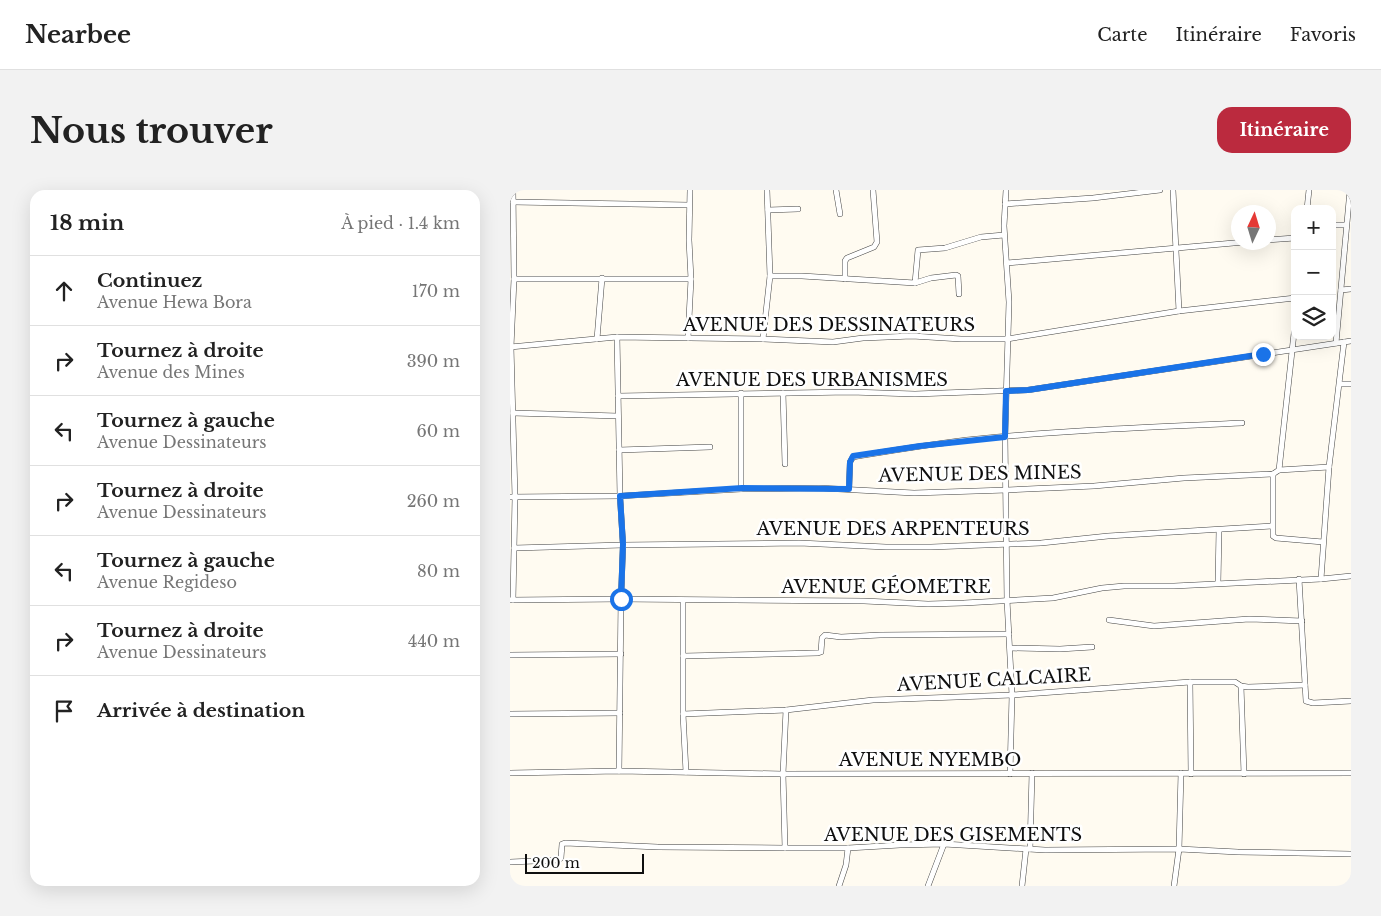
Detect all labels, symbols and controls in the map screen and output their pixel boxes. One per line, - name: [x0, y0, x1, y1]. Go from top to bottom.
- text: Nearbee: [25, 20, 131, 49]
- text: Carte: [1097, 24, 1147, 46]
- text: Itinéraire: [1175, 24, 1262, 46]
- text: Favoris: [1290, 24, 1356, 46]
- button: Itinéraire: [1217, 107, 1351, 153]
- text: Nous trouver: [30, 109, 273, 152]
- north arrow: [1231, 205, 1276, 250]
- map controls: [1291, 205, 1336, 340]
- button: +: [1291, 205, 1336, 250]
- text: 18 min: [50, 210, 124, 236]
- text: À pied · 1.4 km: [341, 213, 460, 233]
- button: −: [1291, 250, 1336, 295]
- text: Continuez: [97, 269, 202, 292]
- icon: ahead: [50, 277, 78, 305]
- text: 170 m: [412, 281, 460, 301]
- text: Avenue Hewa Bora: [97, 292, 252, 312]
- button: layers: [1291, 295, 1336, 340]
- street label: AVENUE DES DESSINATEURS: [682, 314, 975, 336]
- text: Tournez à droite: [97, 339, 264, 362]
- route end: [1252, 343, 1275, 366]
- icon: right: [50, 347, 78, 375]
- text: 390 m: [407, 351, 460, 371]
- text: Avenue des Mines: [97, 362, 245, 382]
- street label: AVENUE DES URBANISMES: [675, 369, 948, 391]
- text: Tournez à gauche: [97, 409, 275, 432]
- icon: left: [50, 417, 78, 445]
- text: 60 m: [417, 421, 460, 441]
- text: Avenue Dessinateurs: [97, 432, 267, 452]
- street label: AVENUE DES MINES: [877, 461, 1082, 487]
- text: Tournez à droite: [97, 479, 264, 502]
- icon: right: [50, 487, 78, 515]
- text: 260 m: [407, 491, 460, 511]
- text: Avenue Dessinateurs: [97, 502, 267, 522]
- street label: AVENUE DES ARPENTEURS: [755, 518, 1030, 540]
- text: Tournez à gauche: [97, 549, 275, 572]
- icon: left: [50, 557, 78, 585]
- text: 80 m: [417, 561, 460, 581]
- text: Avenue Regideso: [97, 572, 237, 592]
- street label: AVENUE GÉOMETRE: [780, 575, 991, 598]
- route start: [610, 588, 633, 611]
- text: Tournez à droite: [97, 619, 264, 642]
- icon: right: [50, 627, 78, 655]
- text: 440 m: [408, 631, 460, 651]
- text: Avenue Dessinateurs: [97, 642, 267, 662]
- street label: AVENUE CALCAIRE: [895, 664, 1092, 696]
- icon: arrive: [50, 697, 78, 725]
- text: Arrivée à destination: [97, 699, 305, 722]
- street label: AVENUE NYEMBO: [838, 749, 1021, 771]
- street label: AVENUE DES GISEMENTS: [823, 824, 1082, 846]
- scale bar: [525, 851, 644, 874]
- text: 200 m: [532, 854, 580, 872]

